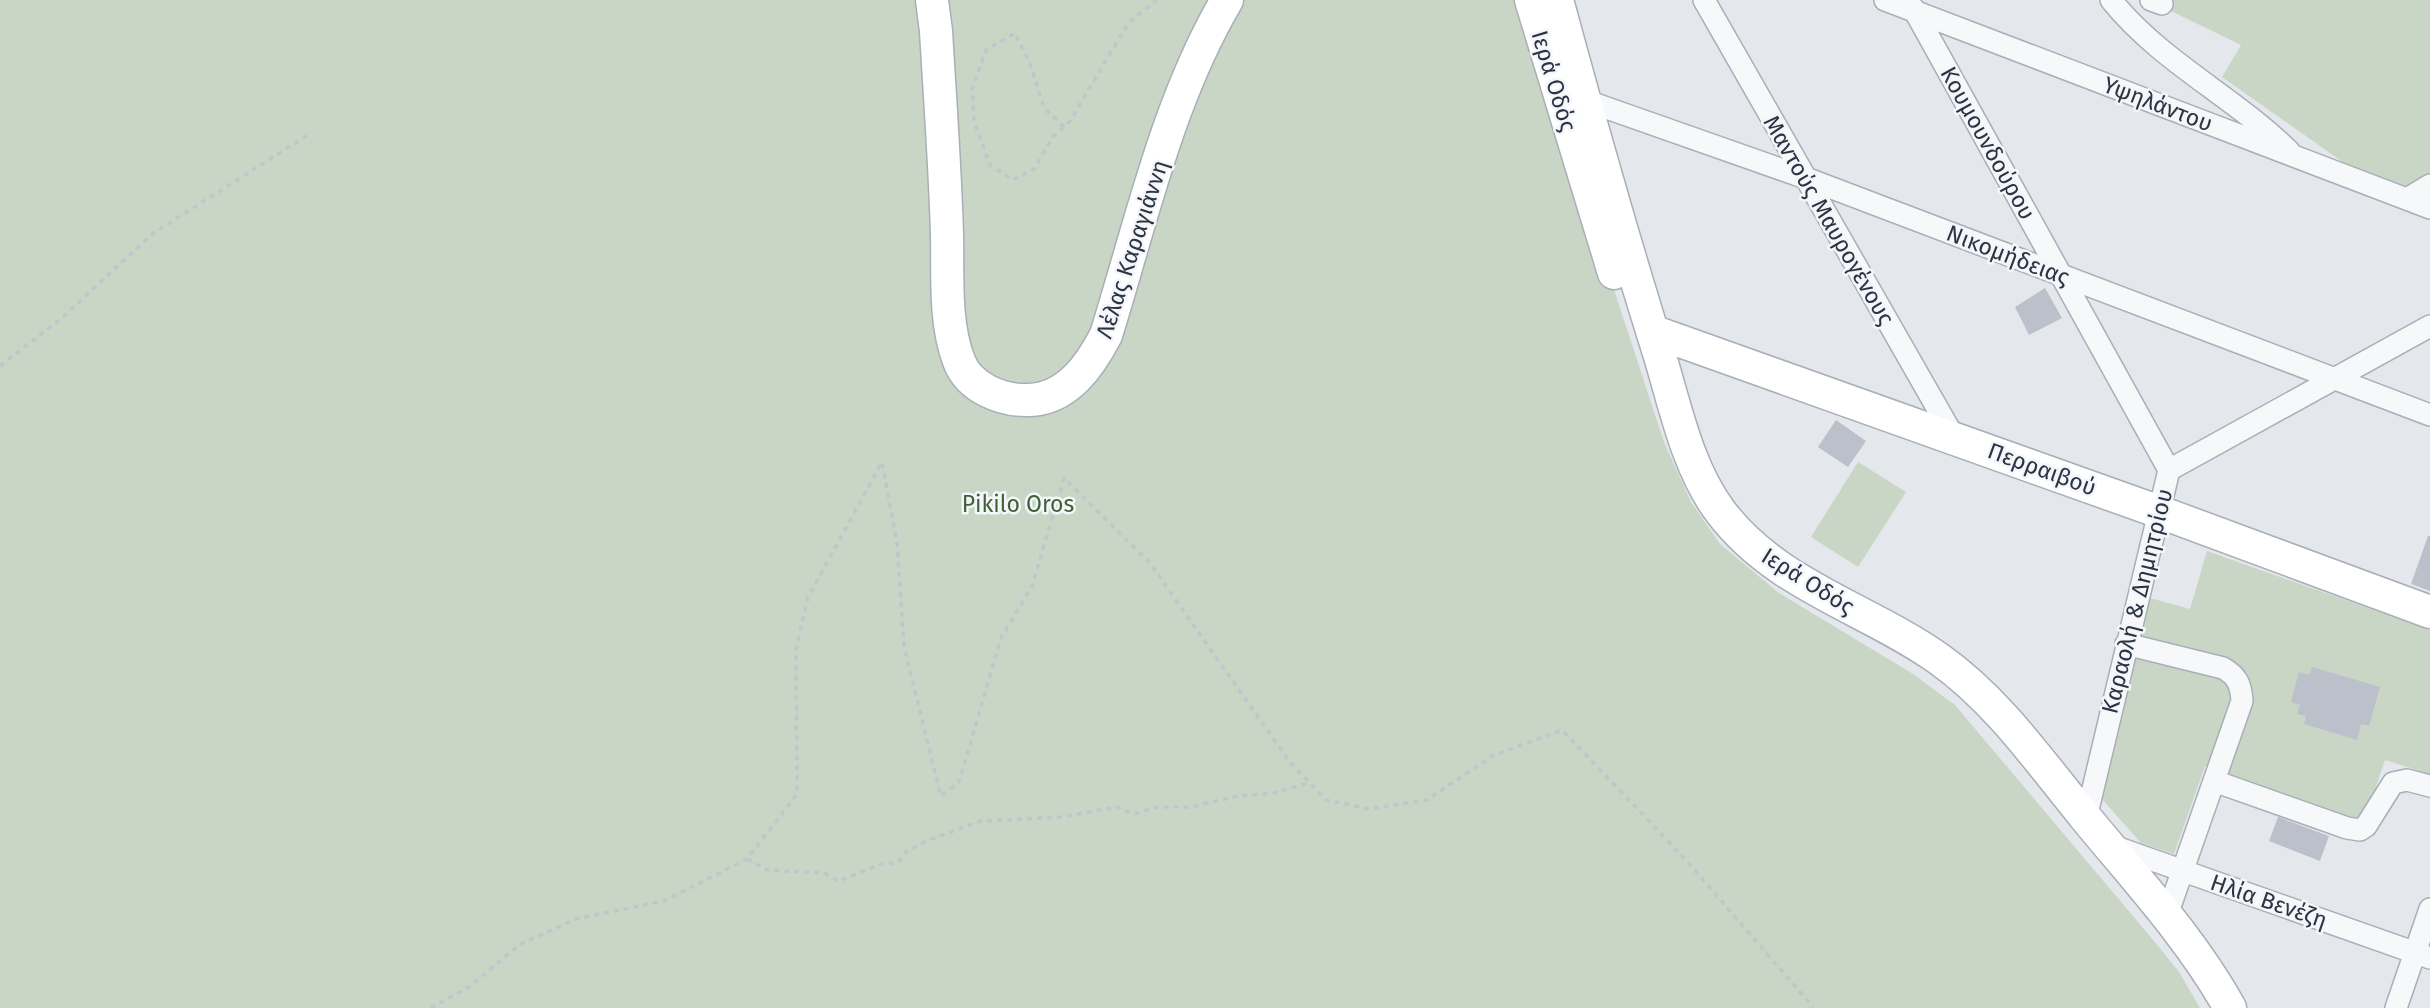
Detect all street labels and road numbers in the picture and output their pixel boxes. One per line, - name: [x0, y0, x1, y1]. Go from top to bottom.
- street label: Ιερά Οδός: [1525, 27, 1583, 135]
- street label: Κουμουνδούρου: [1934, 62, 2042, 224]
- street label: Υψηλάντου: [2099, 70, 2217, 138]
- street label: Μαντούς Μαυρογένους: [1758, 110, 1901, 330]
- street label: Λέλας Καραγιάννη: [1090, 156, 1174, 342]
- street label: Νικομήδειας: [1943, 219, 2074, 291]
- street label: Περραιβού: [1984, 436, 2100, 502]
- street label: Καραολή & Δημητρίου: [2095, 486, 2179, 716]
- street label: Ιερά Οδός: [1756, 542, 1860, 621]
- street label: Ηλία Βενέζη: [2207, 868, 2331, 934]

